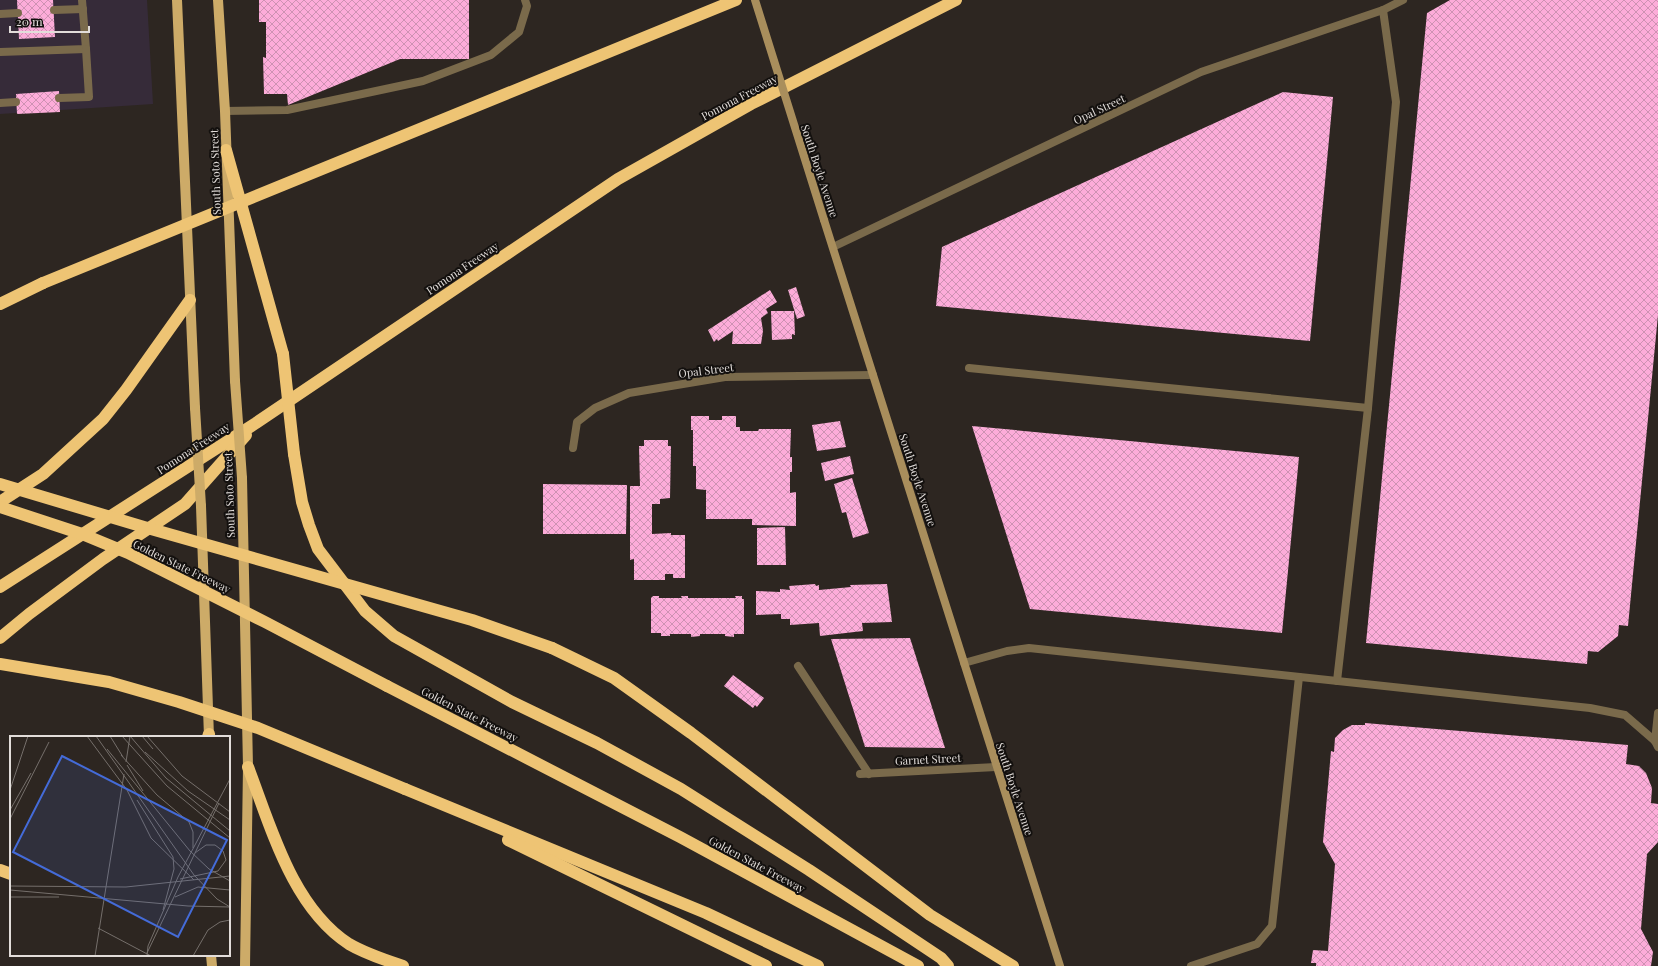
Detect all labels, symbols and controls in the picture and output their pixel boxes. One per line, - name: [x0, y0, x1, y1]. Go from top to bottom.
- scale bar: [10, 8, 89, 34]
- text: 20 m: [16, 13, 43, 29]
- street label: Pomona Freeway: [698, 70, 780, 123]
- street label: Opal Street: [1071, 90, 1127, 128]
- street label: South Boyle Avenue: [798, 123, 842, 220]
- street label: South Soto Street: [206, 129, 224, 215]
- street label: Pomona Freeway: [423, 238, 501, 298]
- street label: Opal Street: [678, 359, 735, 381]
- street label: Pomona Freeway: [154, 419, 233, 477]
- street label: South Boyle Avenue: [896, 432, 940, 529]
- street label: South Soto Street: [220, 452, 238, 538]
- street label: Golden State Freeway: [131, 536, 234, 596]
- street label: Golden State Freeway: [419, 683, 521, 745]
- inset map: [10, 736, 230, 956]
- street label: South Boyle Avenue: [993, 741, 1037, 838]
- street label: Garnet Street: [895, 750, 962, 768]
- street label: Golden State Freeway: [706, 832, 808, 896]

